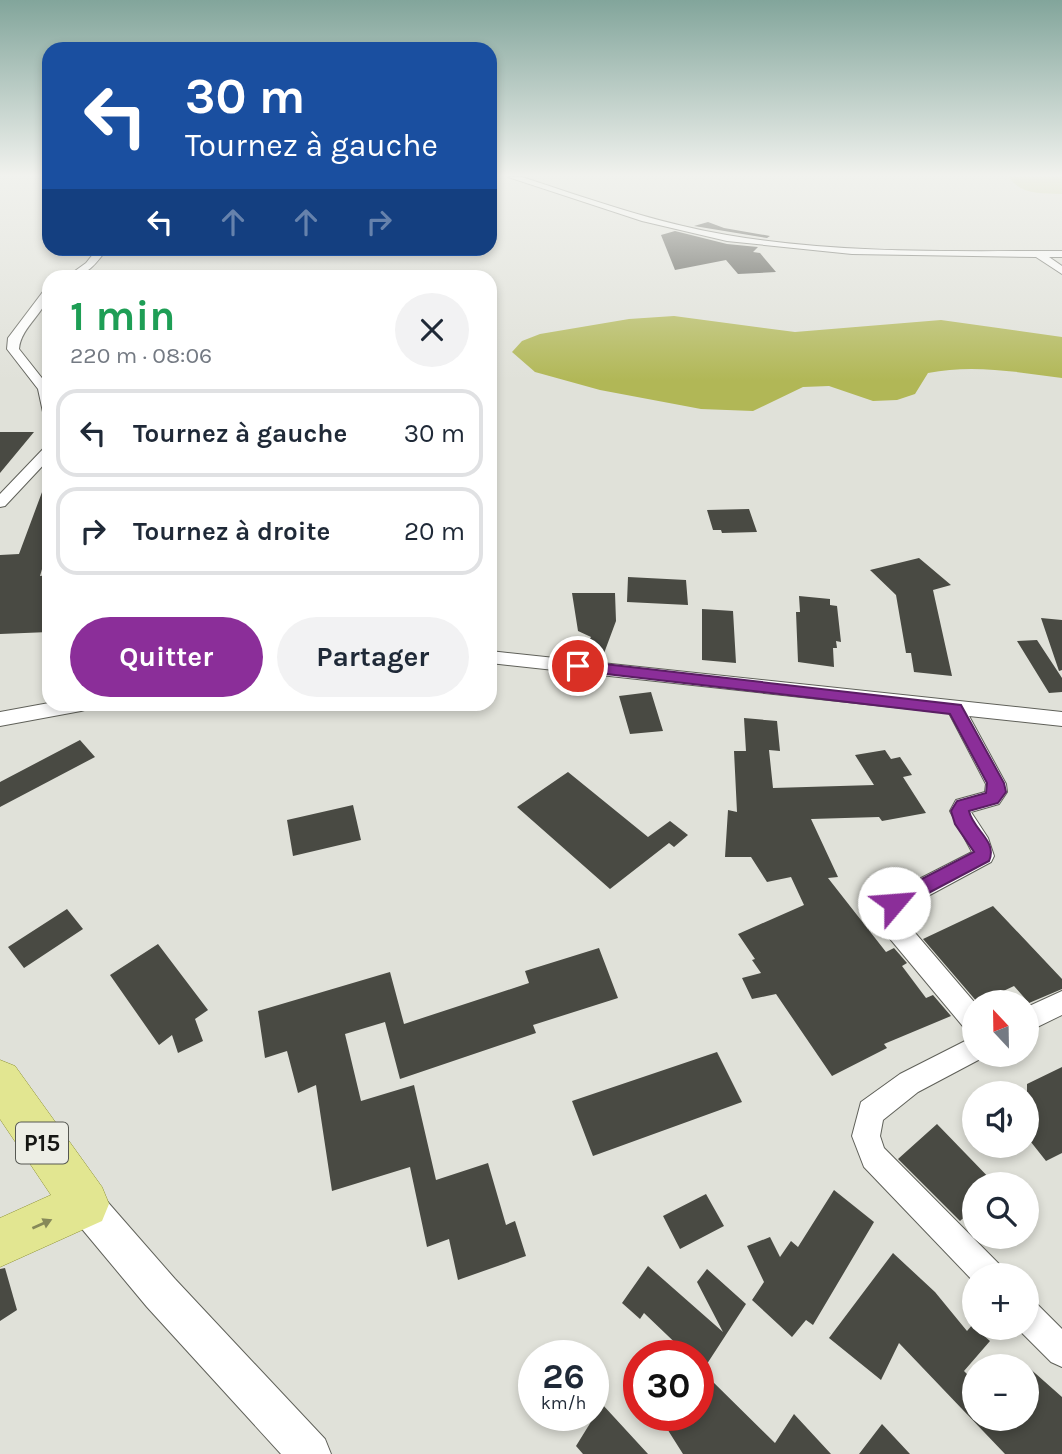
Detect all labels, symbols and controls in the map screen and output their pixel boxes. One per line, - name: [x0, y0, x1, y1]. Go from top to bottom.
- text: 30 m: [185, 68, 305, 125]
- icon: left: [70, 70, 161, 161]
- text: Tournez à gauche: [185, 127, 438, 164]
- icon: left: [141, 203, 179, 241]
- icon: ahead: [214, 203, 252, 241]
- icon: ahead: [287, 203, 325, 241]
- icon: right: [360, 203, 398, 241]
- text: 1 min: [70, 291, 175, 341]
- button: close: [395, 293, 469, 367]
- text: 220 m · 08:06: [70, 342, 212, 369]
- icon: left: [74, 414, 112, 452]
- text: Tournez à gauche: [133, 418, 347, 449]
- text: 30 m: [404, 418, 465, 449]
- icon: right: [74, 512, 112, 550]
- text: Tournez à droite: [133, 516, 330, 547]
- text: 20 m: [404, 516, 465, 547]
- button: Quitter: [70, 617, 263, 697]
- button: Partager: [277, 617, 469, 697]
- pin: [548, 636, 608, 696]
- icon: arrive: [559, 647, 597, 685]
- position arrow: [857, 866, 931, 940]
- north arrow: [962, 990, 1040, 1068]
- map controls: [962, 990, 1039, 1431]
- button: sound: [962, 1081, 1039, 1158]
- road number: P15: [16, 1122, 68, 1163]
- button: search: [962, 1172, 1039, 1249]
- one-way arrow: [32, 1218, 52, 1229]
- button: +: [962, 1263, 1039, 1340]
- speed limit sign: 30: [623, 1340, 714, 1431]
- button: −: [962, 1354, 1039, 1431]
- text: 26: [542, 1356, 585, 1397]
- text: km/h: [541, 1392, 586, 1414]

